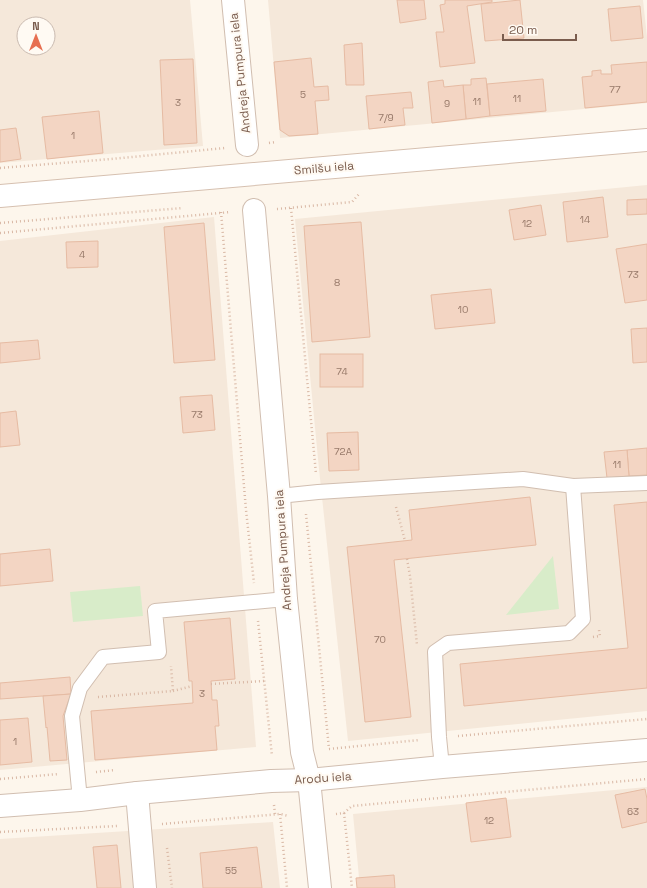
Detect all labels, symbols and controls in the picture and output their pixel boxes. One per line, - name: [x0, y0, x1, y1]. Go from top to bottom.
- street label: Andreja Pumpura iela: [226, 12, 254, 134]
- north arrow: [16, 16, 56, 56]
- scale bar: [503, 16, 576, 42]
- text: N: [32, 19, 40, 33]
- text: 20 m: [509, 22, 537, 38]
- house number: 77: [609, 83, 621, 96]
- house number: 5: [300, 88, 306, 101]
- house number: 11: [513, 92, 521, 105]
- house number: 11: [473, 95, 481, 108]
- house number: 3: [175, 96, 181, 109]
- house number: 9: [444, 97, 450, 110]
- house number: 7/9: [378, 111, 394, 124]
- house number: 1: [71, 129, 75, 142]
- street label: Smilšu iela: [293, 157, 355, 179]
- house number: 14: [580, 213, 590, 226]
- house number: 12: [522, 217, 532, 230]
- house number: 4: [79, 248, 85, 261]
- house number: 73: [627, 268, 639, 281]
- house number: 8: [334, 276, 340, 289]
- house number: 10: [458, 303, 468, 316]
- house number: 74: [336, 365, 348, 378]
- house number: 73: [191, 408, 203, 421]
- house number: 72A: [334, 445, 353, 458]
- house number: 11: [613, 458, 621, 471]
- street label: Andreja Pumpura iela: [271, 489, 295, 611]
- house number: 70: [374, 633, 386, 646]
- house number: 3: [199, 687, 205, 700]
- house number: 1: [13, 735, 17, 748]
- street label: Arodu iela: [294, 768, 352, 788]
- house number: 63: [627, 805, 639, 818]
- house number: 12: [484, 814, 494, 827]
- house number: 55: [225, 864, 237, 877]

